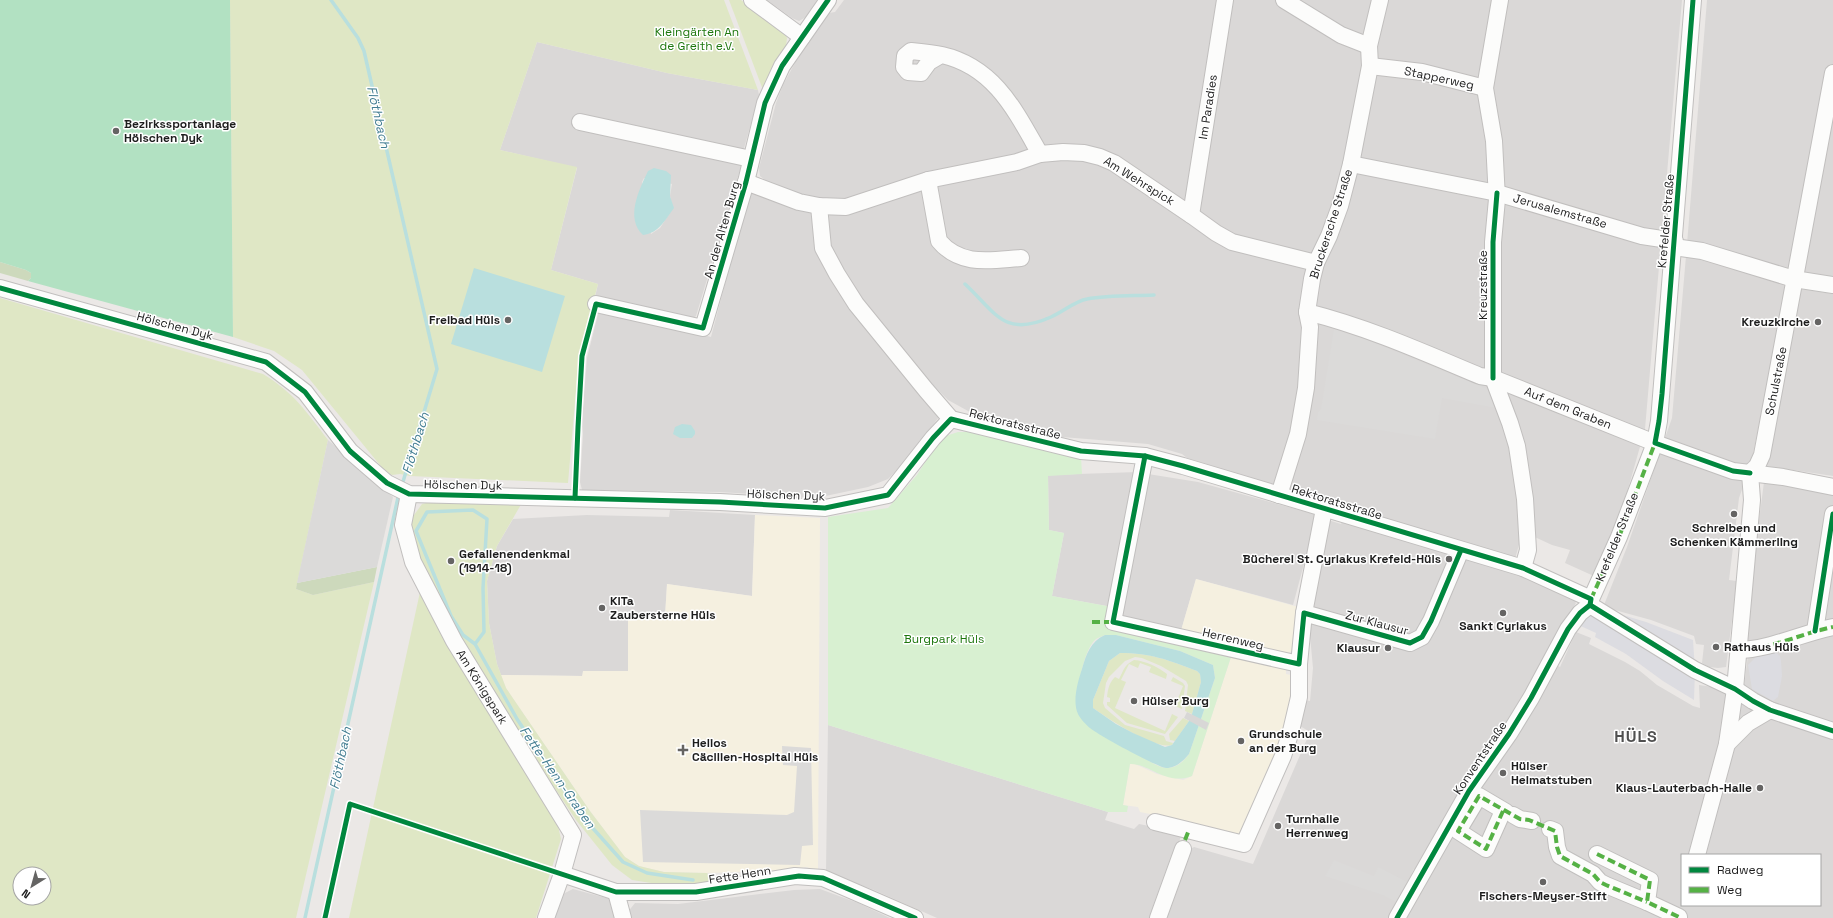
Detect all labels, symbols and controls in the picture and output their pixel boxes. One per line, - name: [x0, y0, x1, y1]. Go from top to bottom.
- park label: Kleingärten An de Greith e.V.: [655, 24, 739, 54]
- street label: Stapperweg: [1403, 63, 1475, 93]
- street label: Im Paradies: [1195, 73, 1221, 141]
- water label: Flöthbach: [363, 84, 394, 151]
- place label: Bezirkssportanlage Hölschen Dyk: [124, 116, 236, 146]
- marker: Bezirkssportanlage Hölschen Dyk: [111, 126, 121, 136]
- street label: Am Wehrspick: [1101, 153, 1178, 209]
- street label: Bruckersche Straße: [1306, 167, 1356, 281]
- street label: Krefelder Straße: [1654, 173, 1678, 269]
- street label: An der Alten Burg: [700, 179, 744, 281]
- street label: Jerusalemstraße: [1511, 190, 1609, 232]
- street label: Kreuzstraße: [1475, 250, 1491, 320]
- street label: Hölschen Dyk: [135, 308, 215, 344]
- place label: Freibad Hüls: [429, 312, 500, 328]
- place label: Kreuzkirche: [1742, 314, 1810, 330]
- marker: Freibad Hüls: [503, 315, 513, 325]
- marker: Kreuzkirche: [1813, 317, 1823, 327]
- street label: Schulstraße: [1762, 345, 1790, 417]
- street label: Auf dem Graben: [1522, 383, 1614, 433]
- street label: Rektoratsstraße: [967, 405, 1063, 443]
- water label: Flöthbach: [398, 409, 433, 476]
- street label: Hölschen Dyk: [424, 476, 503, 494]
- street label: Rektoratsstraße: [1290, 481, 1384, 523]
- street label: Hölschen Dyk: [747, 486, 826, 504]
- street label: Krefelder Straße: [1592, 490, 1642, 584]
- marker: Schreiben und Schenken Kämmerling: [1729, 509, 1739, 519]
- place label: Schreiben und Schenken Kämmerling: [1670, 520, 1798, 550]
- place label: Gefallenendenkmal (1914-18): [459, 546, 570, 576]
- place label: Bücherei St. Cyriakus Krefeld-Hüls: [1243, 551, 1441, 567]
- marker: Bücherei St. Cyriakus Krefeld-Hüls: [1444, 554, 1454, 564]
- marker: Gefallenendenkmal (1914-18): [446, 556, 456, 566]
- place label: KiTa Zaubersterne Hüls: [610, 593, 715, 623]
- marker: KiTa Zaubersterne Hüls: [597, 603, 607, 613]
- street label: Zur Klausur: [1344, 607, 1411, 639]
- marker: Sankt Cyriakus: [1498, 608, 1508, 618]
- place label: Sankt Cyriakus: [1459, 618, 1547, 634]
- street label: Herrenweg: [1201, 624, 1265, 654]
- park label: Burgpark Hüls: [904, 631, 984, 647]
- place label: Rathaus Hüls: [1724, 639, 1799, 655]
- place label: Klausur: [1337, 640, 1380, 656]
- marker: Rathaus Hüls: [1711, 642, 1721, 652]
- marker: Klausur: [1383, 643, 1393, 653]
- street label: Am Königspark: [453, 647, 512, 728]
- place label: Hülser Burg: [1142, 693, 1209, 709]
- marker: Hülser Burg: [1129, 696, 1139, 706]
- street label: Konventstraße: [1450, 718, 1510, 798]
- water label: Fette-Henn-Graben: [516, 723, 600, 833]
- water label: Flöthbach: [326, 724, 356, 791]
- place label: Grundschule an der Burg: [1249, 726, 1322, 756]
- district label: HÜLS: [1614, 726, 1658, 747]
- place label: Helios Cäcilien-Hospital Hüls: [692, 735, 818, 765]
- marker: Grundschule an der Burg: [1236, 736, 1246, 746]
- marker: Helios Cäcilien-Hospital Hüls: [677, 744, 689, 756]
- place label: Hülser Heimatstuben: [1511, 758, 1592, 788]
- marker: Hülser Heimatstuben: [1498, 768, 1508, 778]
- place label: Klaus-Lauterbach-Halle: [1616, 780, 1752, 796]
- marker: Klaus-Lauterbach-Halle: [1755, 783, 1765, 793]
- place label: Turnhalle Herrenweg: [1286, 811, 1348, 841]
- marker: Turnhalle Herrenweg: [1273, 821, 1283, 831]
- legend: [1681, 854, 1821, 906]
- street label: Fette Henn: [708, 862, 772, 888]
- text: Radweg: [1717, 862, 1763, 878]
- north arrow: [12, 866, 52, 906]
- marker: Fischers-Meyser-Stift: [1538, 877, 1548, 887]
- text: Weg: [1717, 882, 1742, 898]
- text: N: [19, 886, 33, 902]
- place label: Fischers-Meyser-Stift: [1479, 888, 1607, 904]

